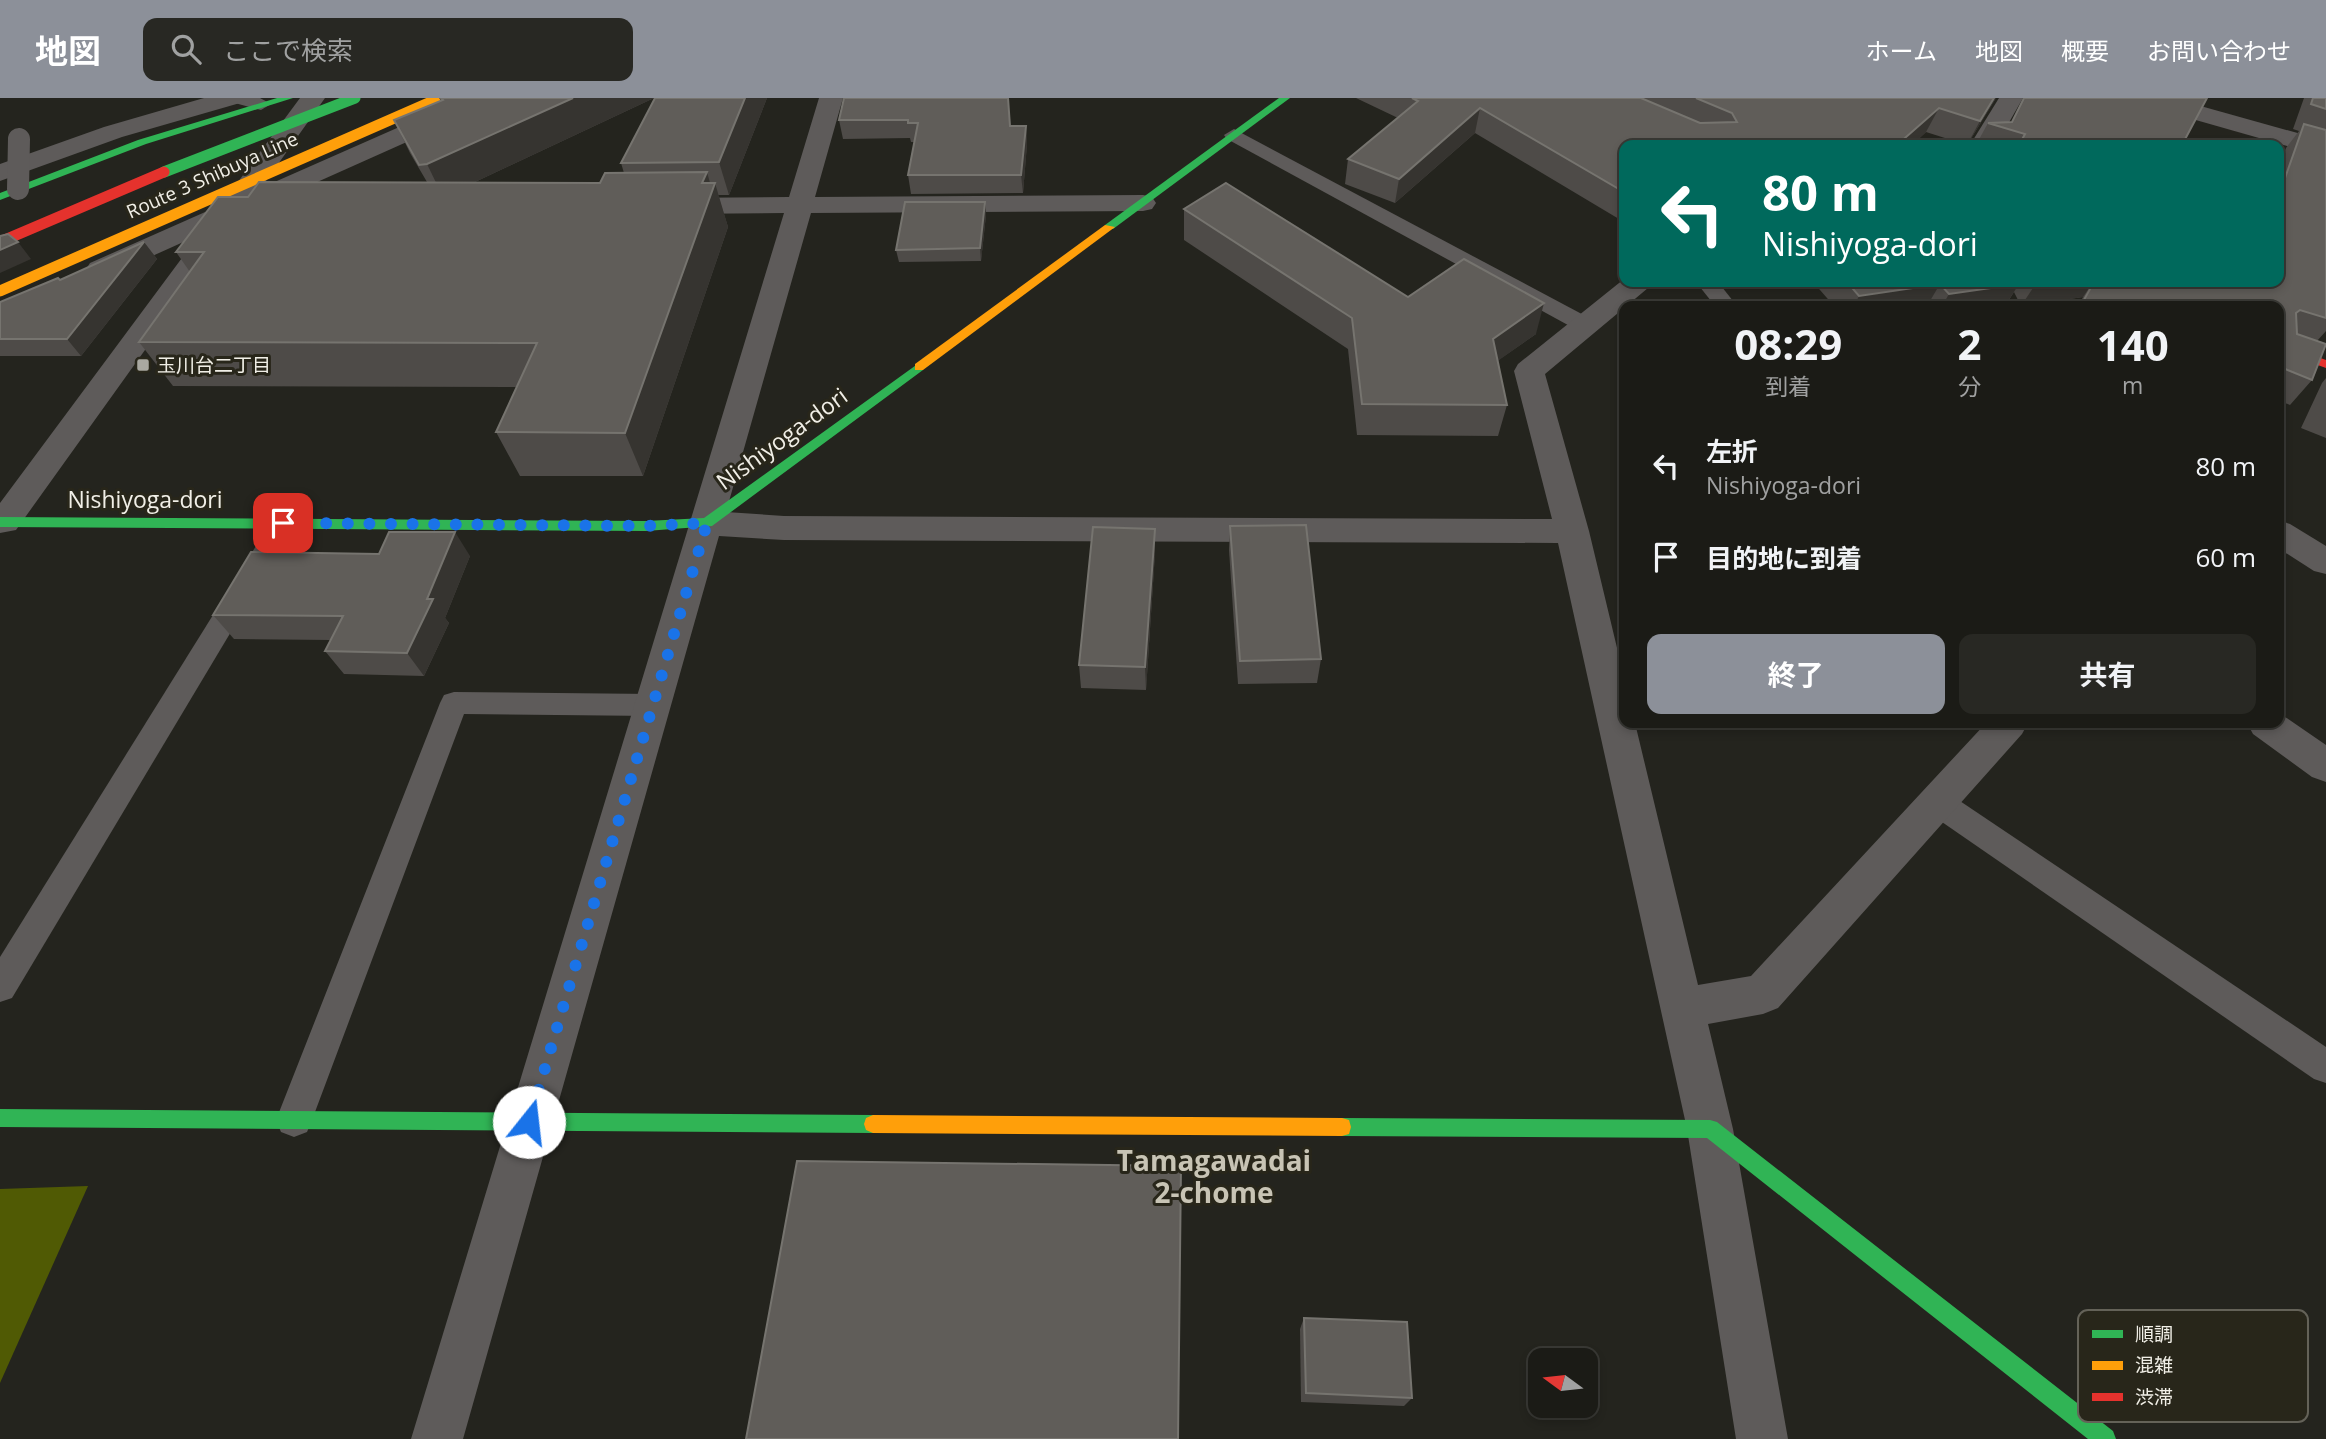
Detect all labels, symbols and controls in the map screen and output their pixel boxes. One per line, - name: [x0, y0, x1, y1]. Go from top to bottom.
- search box: [143, 18, 633, 81]
- text: 地図: [35, 28, 101, 73]
- icon: search: [167, 30, 205, 68]
- text: ここで検索: [223, 32, 353, 68]
- text: ホーム: [1866, 34, 1937, 67]
- text: 地図: [1975, 34, 2023, 67]
- text: 概要: [2061, 34, 2109, 67]
- text: お問い合わせ: [2147, 34, 2291, 67]
- street label: Route 3 Shibuya Line: [122, 125, 302, 225]
- text: 80 m: [1762, 159, 1879, 225]
- icon: left: [1647, 168, 1738, 259]
- text: Nishiyoga-dori: [1762, 222, 1978, 265]
- text: 08:29: [1734, 315, 1842, 372]
- text: 2: [1957, 315, 1982, 372]
- text: 140: [2097, 316, 2169, 373]
- place label: 玉川台二丁目: [157, 352, 271, 378]
- marker: 玉川台二丁目: [135, 357, 151, 373]
- text: m: [2122, 369, 2143, 401]
- text: 到着: [1765, 370, 1811, 402]
- text: 分: [1958, 370, 1981, 402]
- street label: Nishiyoga-dori: [709, 380, 854, 497]
- text: 左折: [1706, 433, 1758, 469]
- icon: left: [1647, 447, 1685, 485]
- text: 80 m: [2195, 448, 2256, 484]
- text: Nishiyoga-dori: [1706, 469, 1861, 501]
- street label: Nishiyoga-dori: [67, 483, 223, 515]
- pin: [253, 493, 313, 553]
- icon: arrive: [264, 504, 302, 542]
- icon: arrive: [1647, 538, 1685, 576]
- text: 60 m: [2195, 539, 2256, 575]
- text: 目的地に到着: [1706, 540, 1862, 576]
- button: 終了: [1647, 634, 1945, 714]
- button: 共有: [1959, 634, 2256, 714]
- position arrow: [492, 1085, 566, 1159]
- district label: Tamagawadai 2-chome: [1117, 1141, 1311, 1211]
- legend: [2078, 1310, 2308, 1422]
- text: 順調: [2135, 1321, 2173, 1347]
- north arrow: [1528, 1348, 1598, 1418]
- map controls: [1528, 1348, 1598, 1418]
- text: 混雑: [2135, 1352, 2173, 1378]
- text: 渋滞: [2135, 1384, 2173, 1410]

